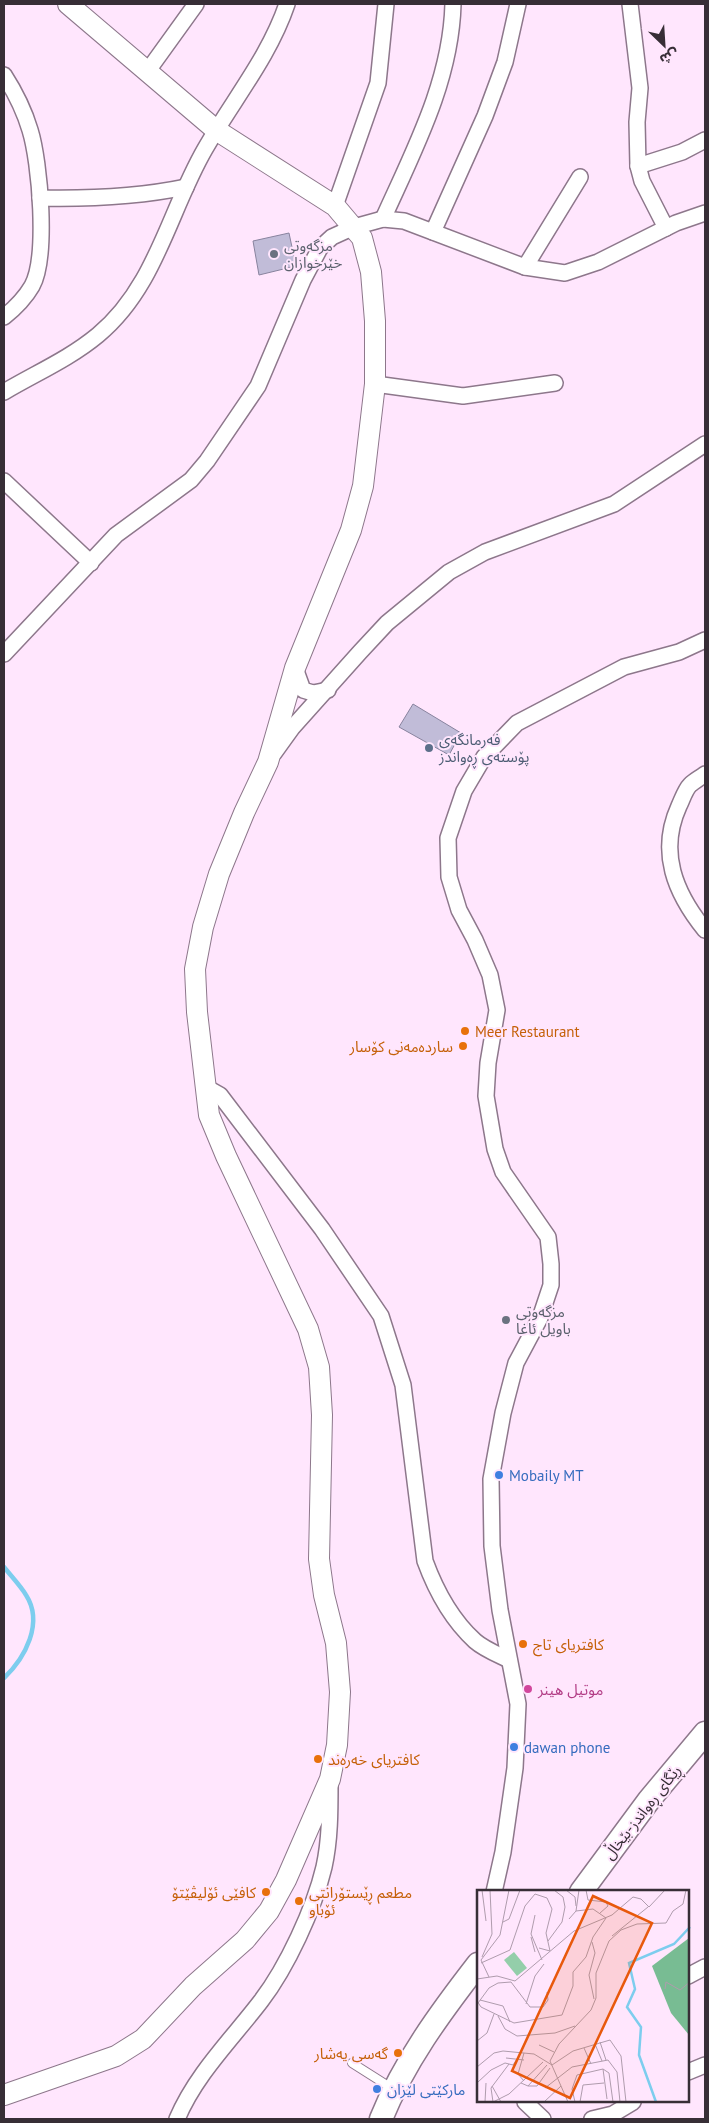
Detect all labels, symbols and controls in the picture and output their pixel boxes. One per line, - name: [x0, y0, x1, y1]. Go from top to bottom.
- north arrow: [639, 20, 689, 70]
- text: ش: [657, 45, 682, 69]
- place label: مزگەوتی خێرخوازان: [284, 236, 342, 272]
- marker: مزگەوتی خێرخوازان: [268, 248, 280, 260]
- place label: فەرمانگەی پۆستەی ڕەواندز: [438, 730, 529, 769]
- marker: فەرمانگەی پۆستەی ڕەواندز: [423, 742, 435, 754]
- place label: Meer Restaurant: [475, 1022, 580, 1041]
- marker: Meer Restaurant: [459, 1025, 471, 1037]
- place label: ساردەمەنی کۆسار: [348, 1037, 453, 1056]
- marker: ساردەمەنی کۆسار: [457, 1040, 469, 1052]
- place label: مزگەوتی باویل ئاغا: [516, 1302, 571, 1338]
- marker: مزگەوتی باویل ئاغا: [500, 1314, 512, 1326]
- place label: Mobaily MT: [509, 1466, 584, 1485]
- marker: Mobaily MT: [493, 1469, 505, 1481]
- place label: کافتریای تاج: [533, 1635, 605, 1657]
- marker: کافتریای تاج: [517, 1638, 529, 1650]
- place label: موتيل هينر: [537, 1680, 603, 1699]
- marker: موتيل هينر: [522, 1683, 534, 1695]
- place label: dawan phone: [524, 1738, 610, 1757]
- marker: dawan phone: [508, 1741, 520, 1753]
- place label: کافتریای خەرەند: [328, 1750, 421, 1769]
- marker: کافتریای خەرەند: [312, 1753, 324, 1765]
- street label: ڕێگای ڕەواندز-بێخاڵ: [598, 1760, 687, 1865]
- place label: کافێی ئۆلیڤێتۆ: [172, 1883, 257, 1902]
- place label: مطعم ڕێستۆرانتی ئۆباو: [309, 1883, 412, 1919]
- marker: کافێی ئۆلیڤێتۆ: [260, 1886, 272, 1898]
- inset map: [477, 1890, 689, 2103]
- marker: مطعم ڕێستۆرانتی ئۆباو: [293, 1895, 305, 1907]
- place label: گەسی یەشار: [313, 2044, 389, 2063]
- marker: گەسی یەشار: [392, 2047, 404, 2059]
- place label: مارکێتی لێزان: [387, 2080, 465, 2099]
- marker: مارکێتی لێزان: [371, 2083, 383, 2095]

